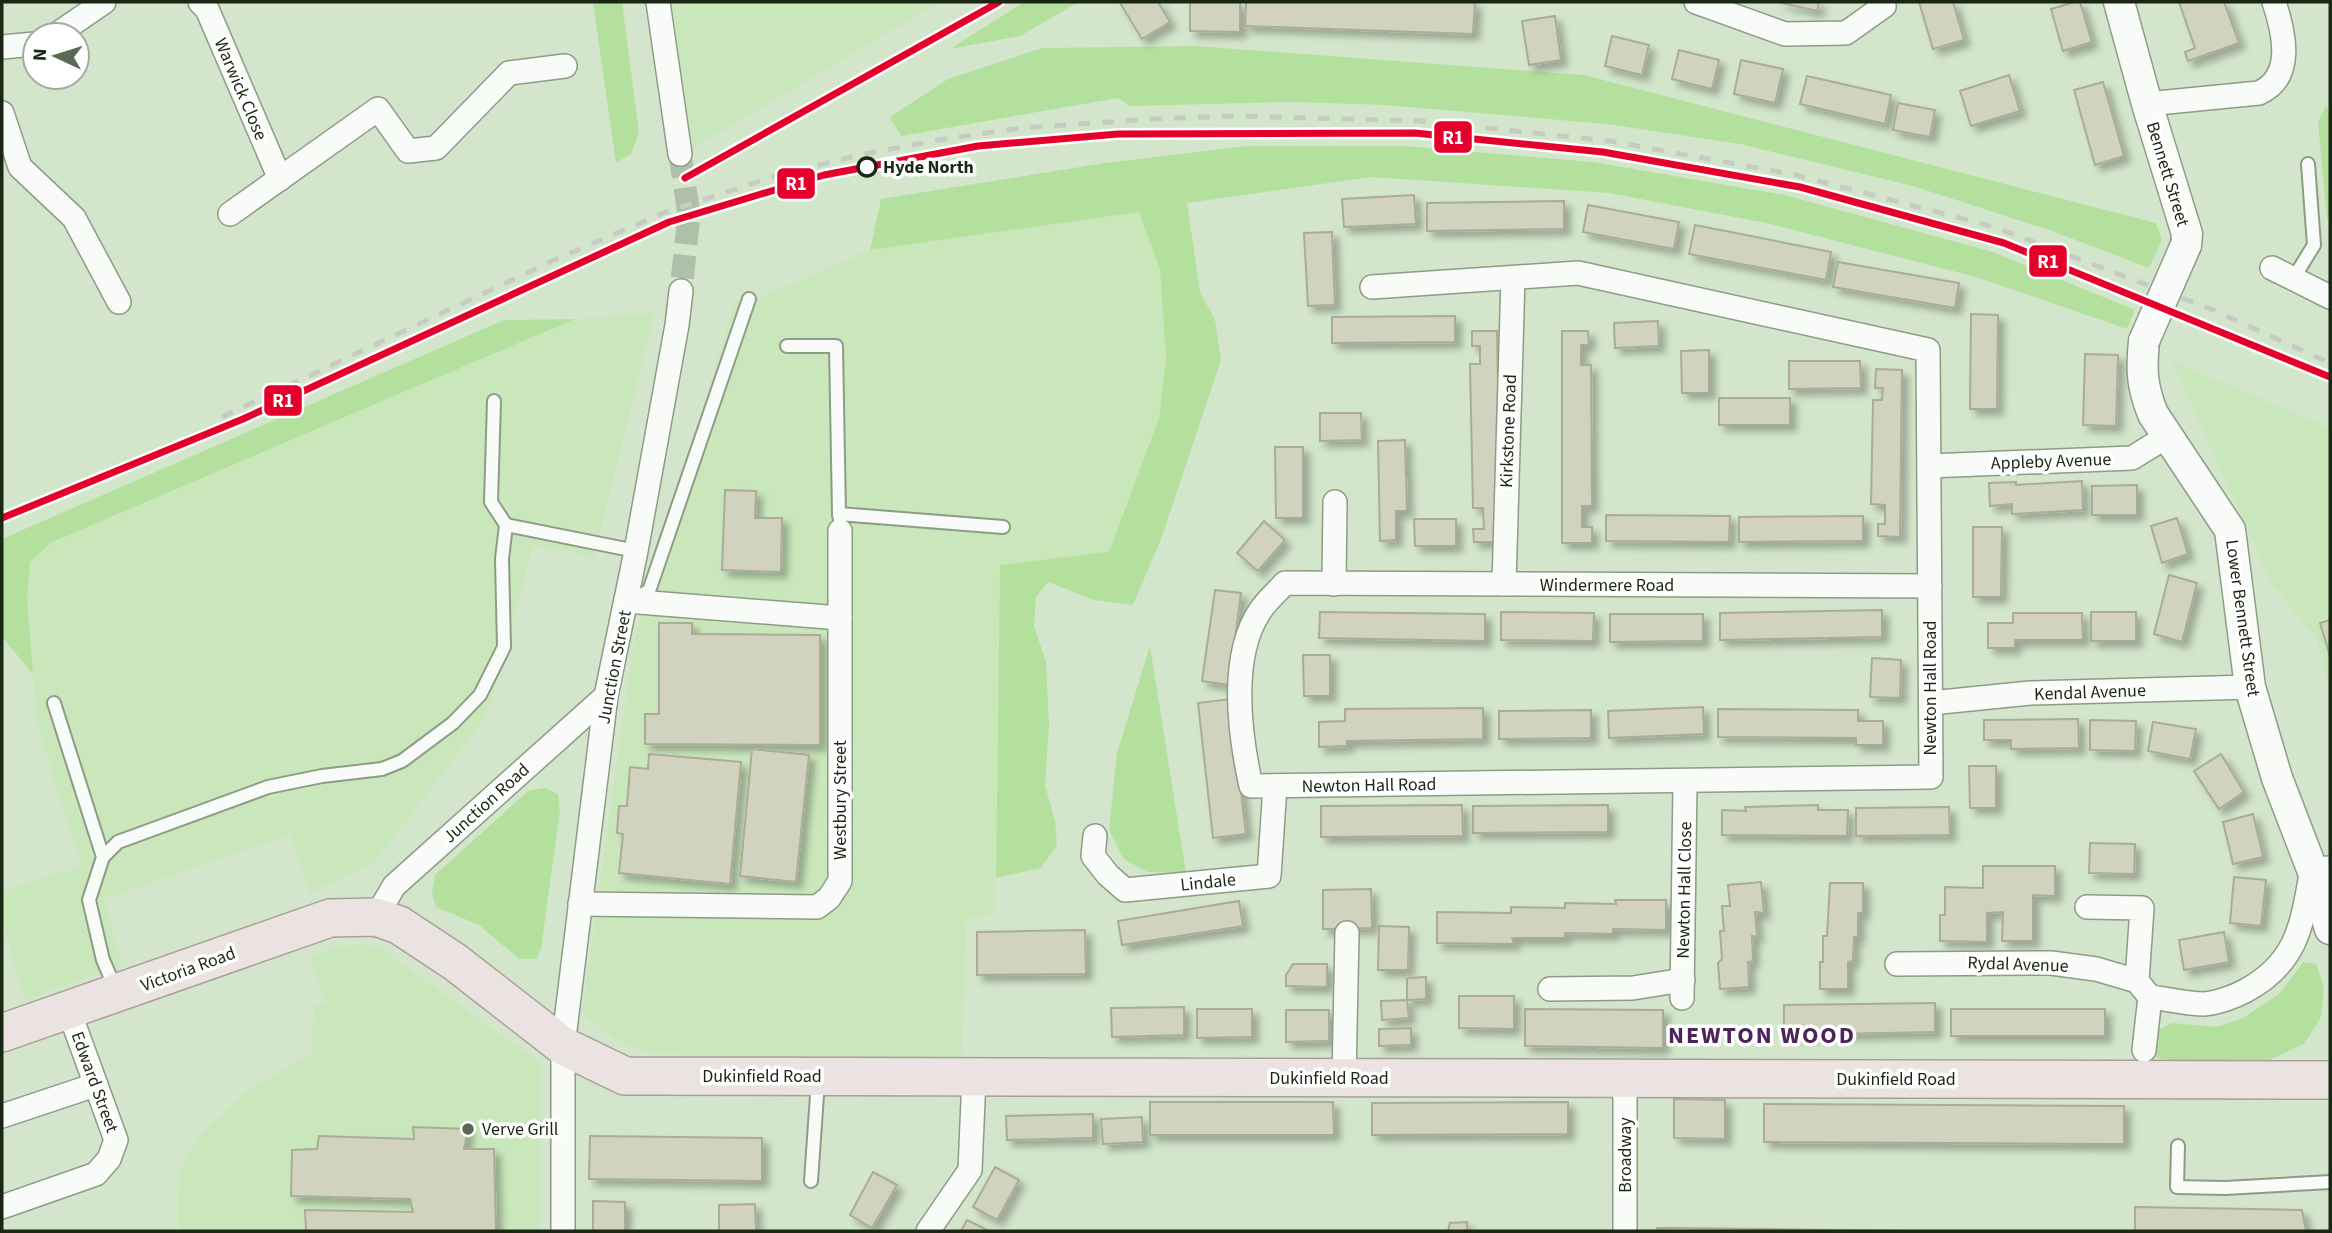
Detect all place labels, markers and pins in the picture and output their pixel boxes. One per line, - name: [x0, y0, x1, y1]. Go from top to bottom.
- place label: Hyde North: [883, 155, 974, 180]
- marker: Hyde North: [857, 157, 877, 177]
- place label: Verve Grill: [482, 1117, 558, 1142]
- marker: Verve Grill: [460, 1121, 476, 1137]

